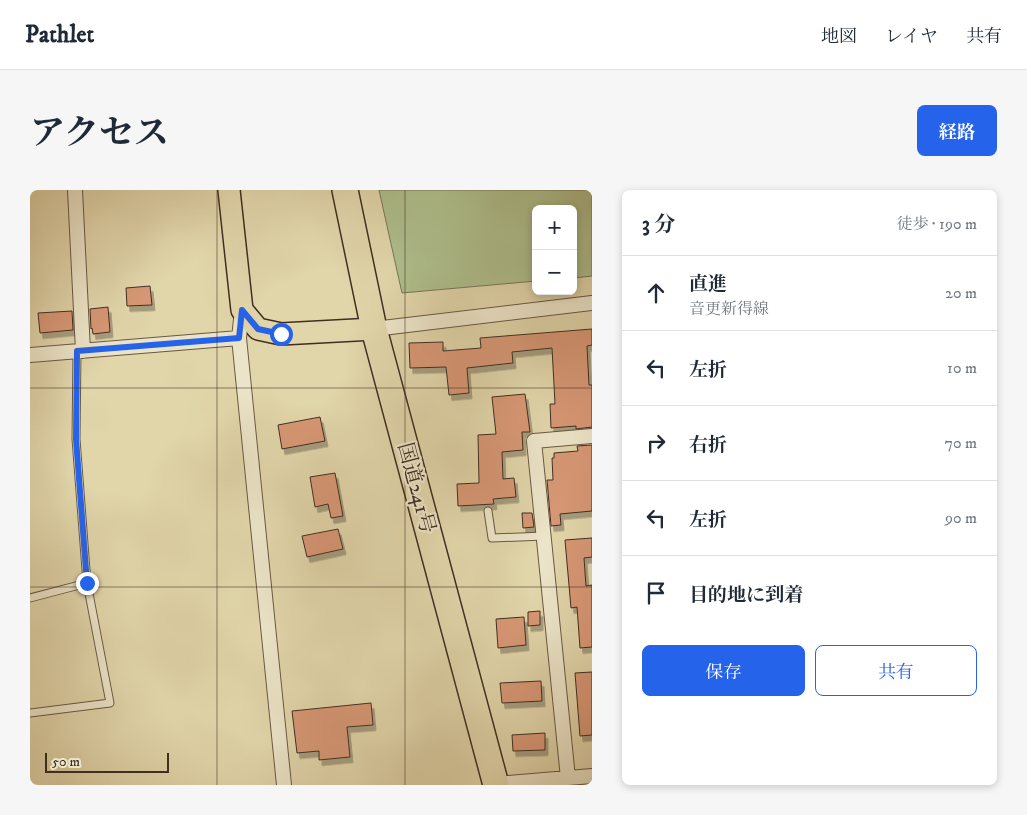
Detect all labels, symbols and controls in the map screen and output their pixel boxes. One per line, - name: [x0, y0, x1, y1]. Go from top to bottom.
- text: Pathlet: [25, 20, 94, 50]
- text: 地図: [821, 26, 857, 48]
- text: レイヤ: [885, 26, 938, 48]
- text: 共有: [966, 26, 1002, 48]
- button: 経路: [917, 105, 997, 156]
- text: アクセス: [30, 112, 169, 156]
- map controls: [532, 205, 577, 295]
- button: +: [532, 205, 577, 250]
- text: 3 分: [642, 212, 675, 238]
- text: 徒歩 · 190 m: [896, 214, 977, 234]
- button: −: [532, 250, 577, 295]
- text: 直進: [689, 273, 727, 296]
- icon: ahead: [642, 279, 670, 307]
- text: 20 m: [945, 283, 977, 303]
- text: 音更新得線: [689, 299, 769, 319]
- route start: [270, 323, 293, 346]
- icon: left: [642, 354, 670, 382]
- text: 10 m: [947, 358, 977, 378]
- text: 左折: [689, 359, 727, 382]
- icon: right: [642, 429, 670, 457]
- text: 70 m: [945, 433, 977, 453]
- text: 右折: [689, 434, 727, 457]
- street label: 国道241号: [391, 440, 441, 537]
- icon: left: [642, 504, 670, 532]
- text: 90 m: [945, 508, 977, 528]
- text: 左折: [689, 509, 727, 532]
- route end: [76, 572, 99, 595]
- icon: arrive: [642, 579, 670, 607]
- text: 目的地に到着: [689, 584, 803, 607]
- button: 保存: [642, 645, 805, 696]
- button: 共有: [815, 645, 977, 696]
- scale bar: [45, 750, 169, 773]
- text: 50 m: [52, 753, 80, 771]

